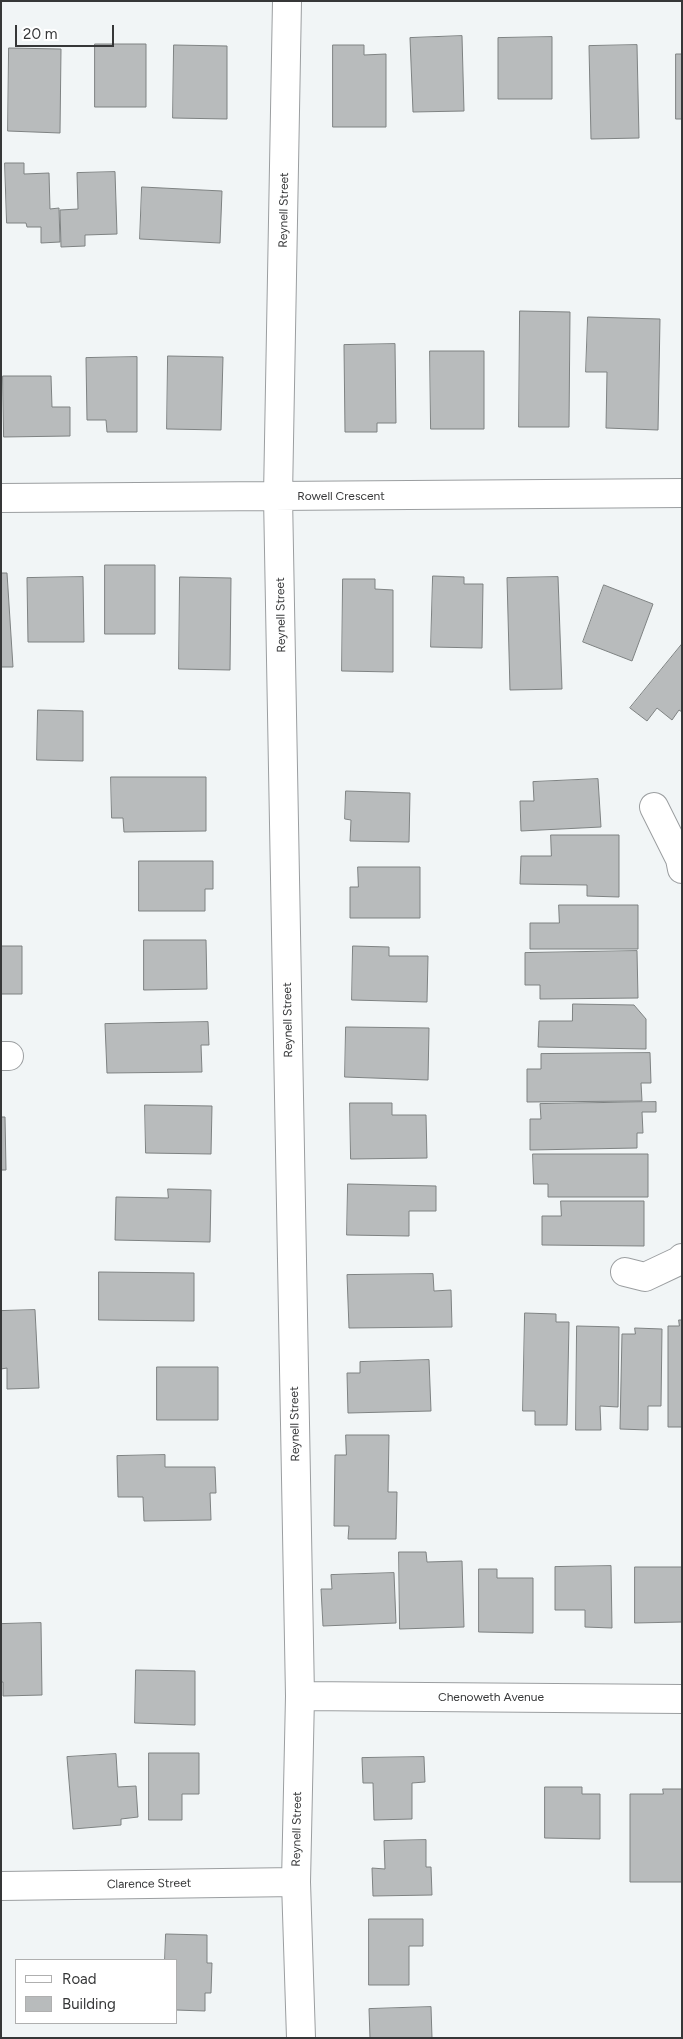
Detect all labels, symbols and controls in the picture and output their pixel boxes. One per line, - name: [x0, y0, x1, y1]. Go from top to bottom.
- scale bar: [18, 15, 116, 47]
- text: 20 m: [23, 25, 57, 43]
- street label: Reynell Street: [276, 172, 292, 248]
- street label: Rowell Crescent: [297, 489, 385, 503]
- street label: Reynell Street: [273, 577, 289, 653]
- street label: Reynell Street: [280, 982, 296, 1058]
- street label: Reynell Street: [287, 1386, 303, 1462]
- street label: Chenoweth Avenue: [438, 1690, 544, 1704]
- street label: Reynell Street: [289, 1791, 305, 1867]
- street label: Clarence Street: [107, 1876, 191, 1892]
- legend: [15, 1959, 178, 2024]
- text: Road: [62, 1970, 97, 1988]
- text: Building: [62, 1995, 116, 2013]

